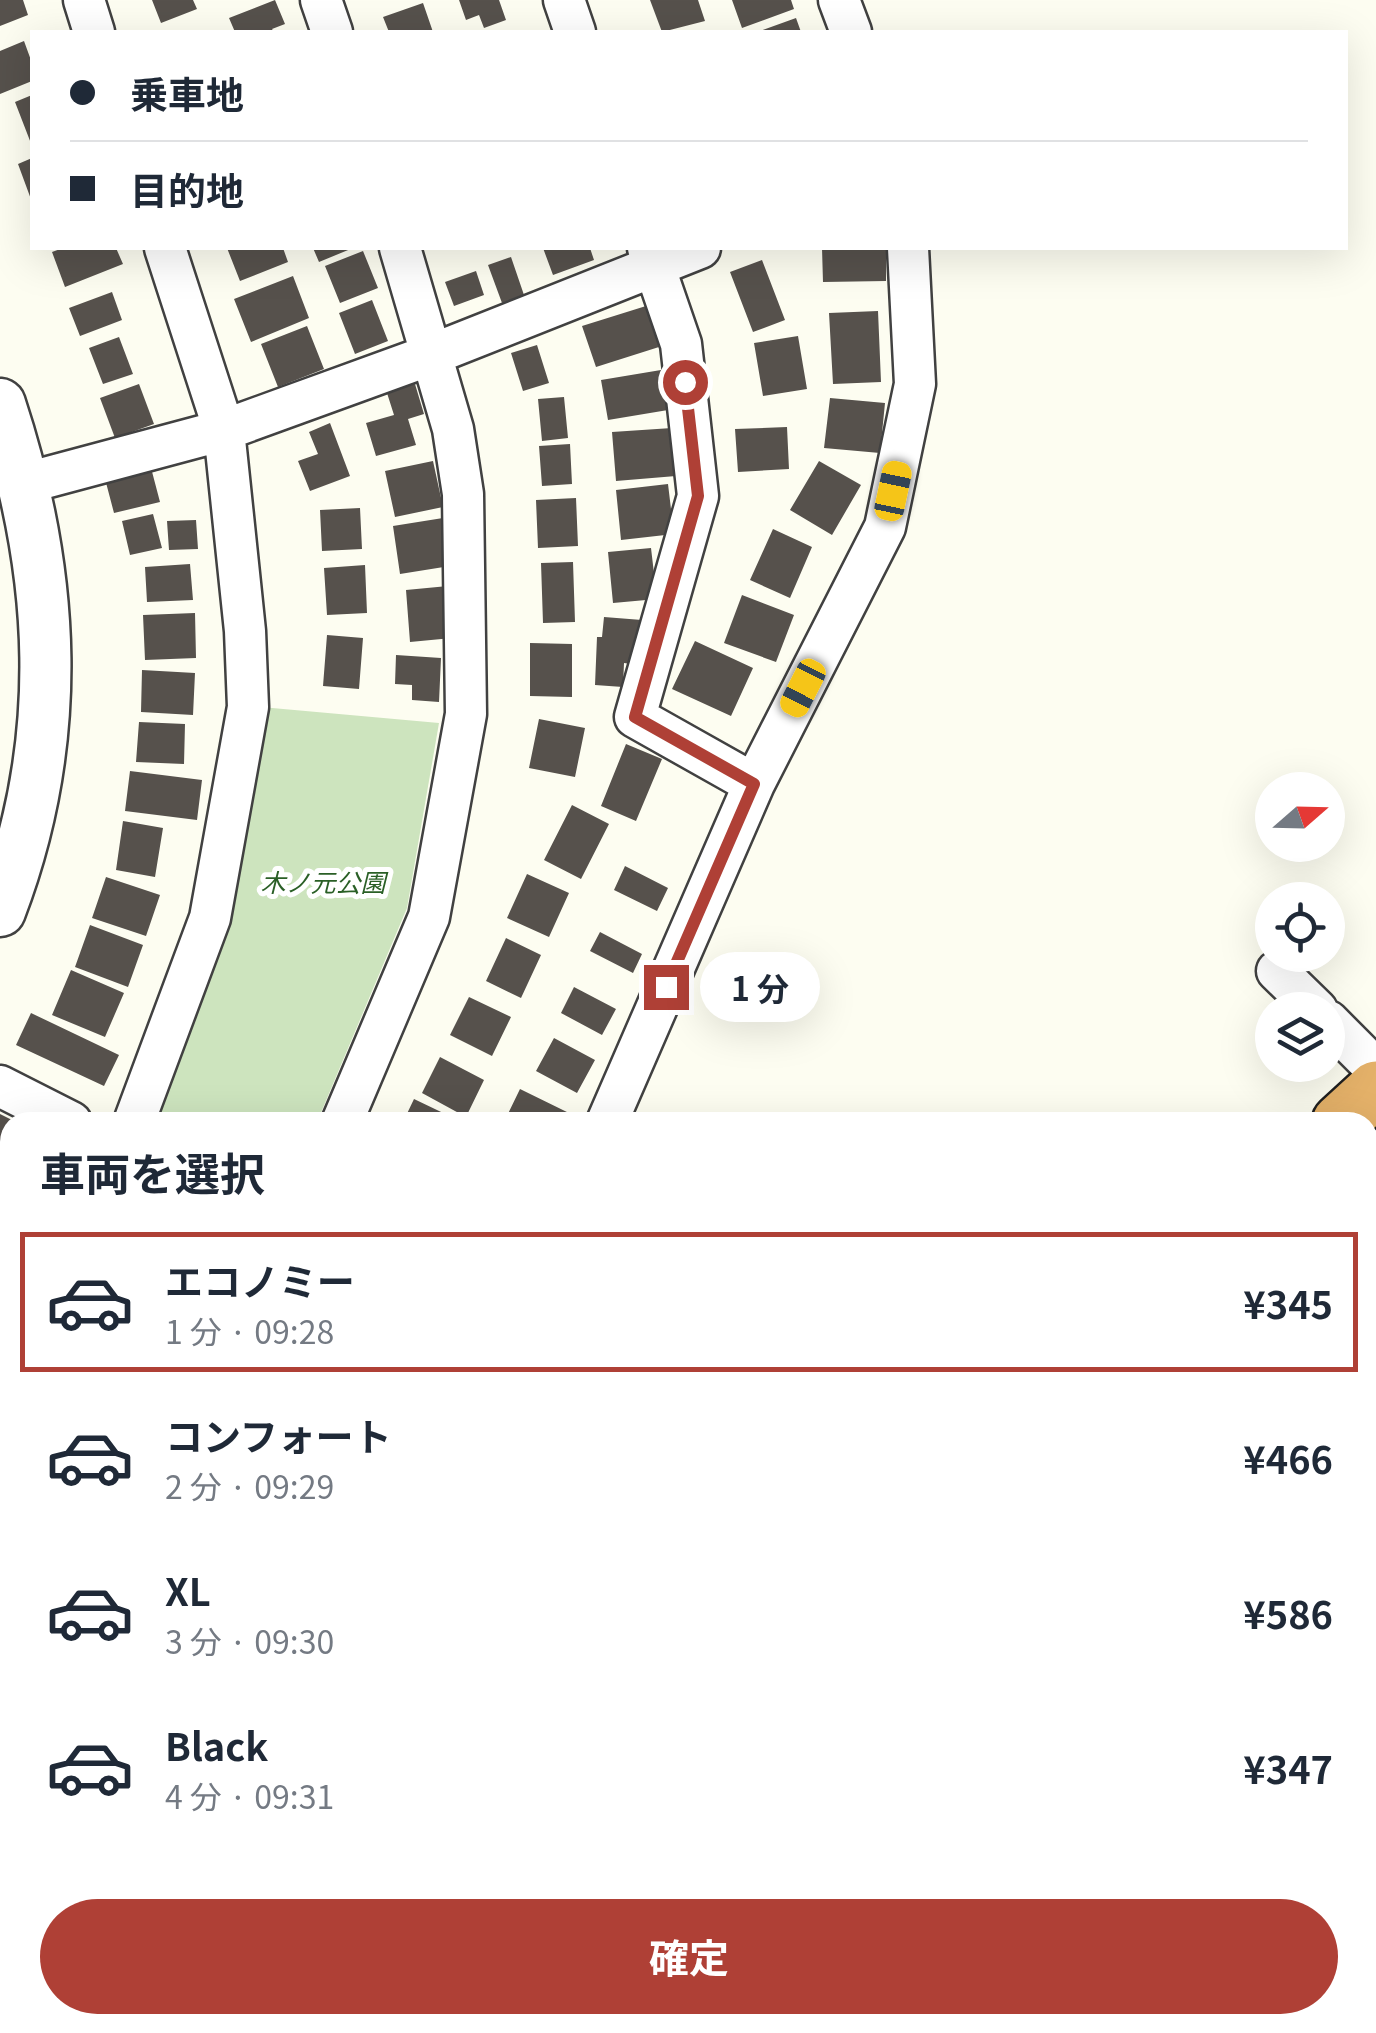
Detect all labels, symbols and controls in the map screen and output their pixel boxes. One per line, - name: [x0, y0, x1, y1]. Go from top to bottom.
- text: 乗車地: [130, 65, 244, 120]
- text: 目的地: [130, 161, 244, 216]
- route start: [663, 360, 708, 405]
- car: [872, 459, 914, 523]
- car: [776, 654, 830, 722]
- north arrow: [1255, 772, 1345, 862]
- map controls: [1255, 772, 1345, 1082]
- park label: 木ノ元公園: [260, 863, 388, 899]
- button: locate: [1255, 882, 1345, 972]
- callout: 1 分: [701, 952, 821, 1022]
- text: 1 分: [731, 964, 789, 1010]
- route end: [644, 965, 689, 1010]
- button: layers: [1255, 992, 1345, 1082]
- text: 車両を選択: [40, 1139, 265, 1204]
- text: エコノミー: [165, 1252, 355, 1307]
- icon: car: [45, 1257, 135, 1347]
- text: ¥345: [1243, 1275, 1333, 1330]
- text: 1 分 · 09:28: [165, 1307, 334, 1353]
- text: コンフォート: [165, 1407, 392, 1462]
- icon: car: [45, 1412, 135, 1502]
- text: ¥466: [1243, 1430, 1333, 1485]
- text: 2 分 · 09:29: [165, 1462, 334, 1508]
- text: XL: [165, 1562, 211, 1617]
- icon: car: [45, 1567, 135, 1657]
- text: ¥586: [1243, 1585, 1333, 1640]
- text: 3 分 · 09:30: [165, 1617, 334, 1663]
- text: Black: [165, 1717, 268, 1772]
- icon: car: [45, 1722, 135, 1812]
- text: ¥347: [1243, 1740, 1333, 1795]
- text: 4 分 · 09:31: [165, 1772, 334, 1818]
- button: 確定: [40, 1899, 1338, 2014]

